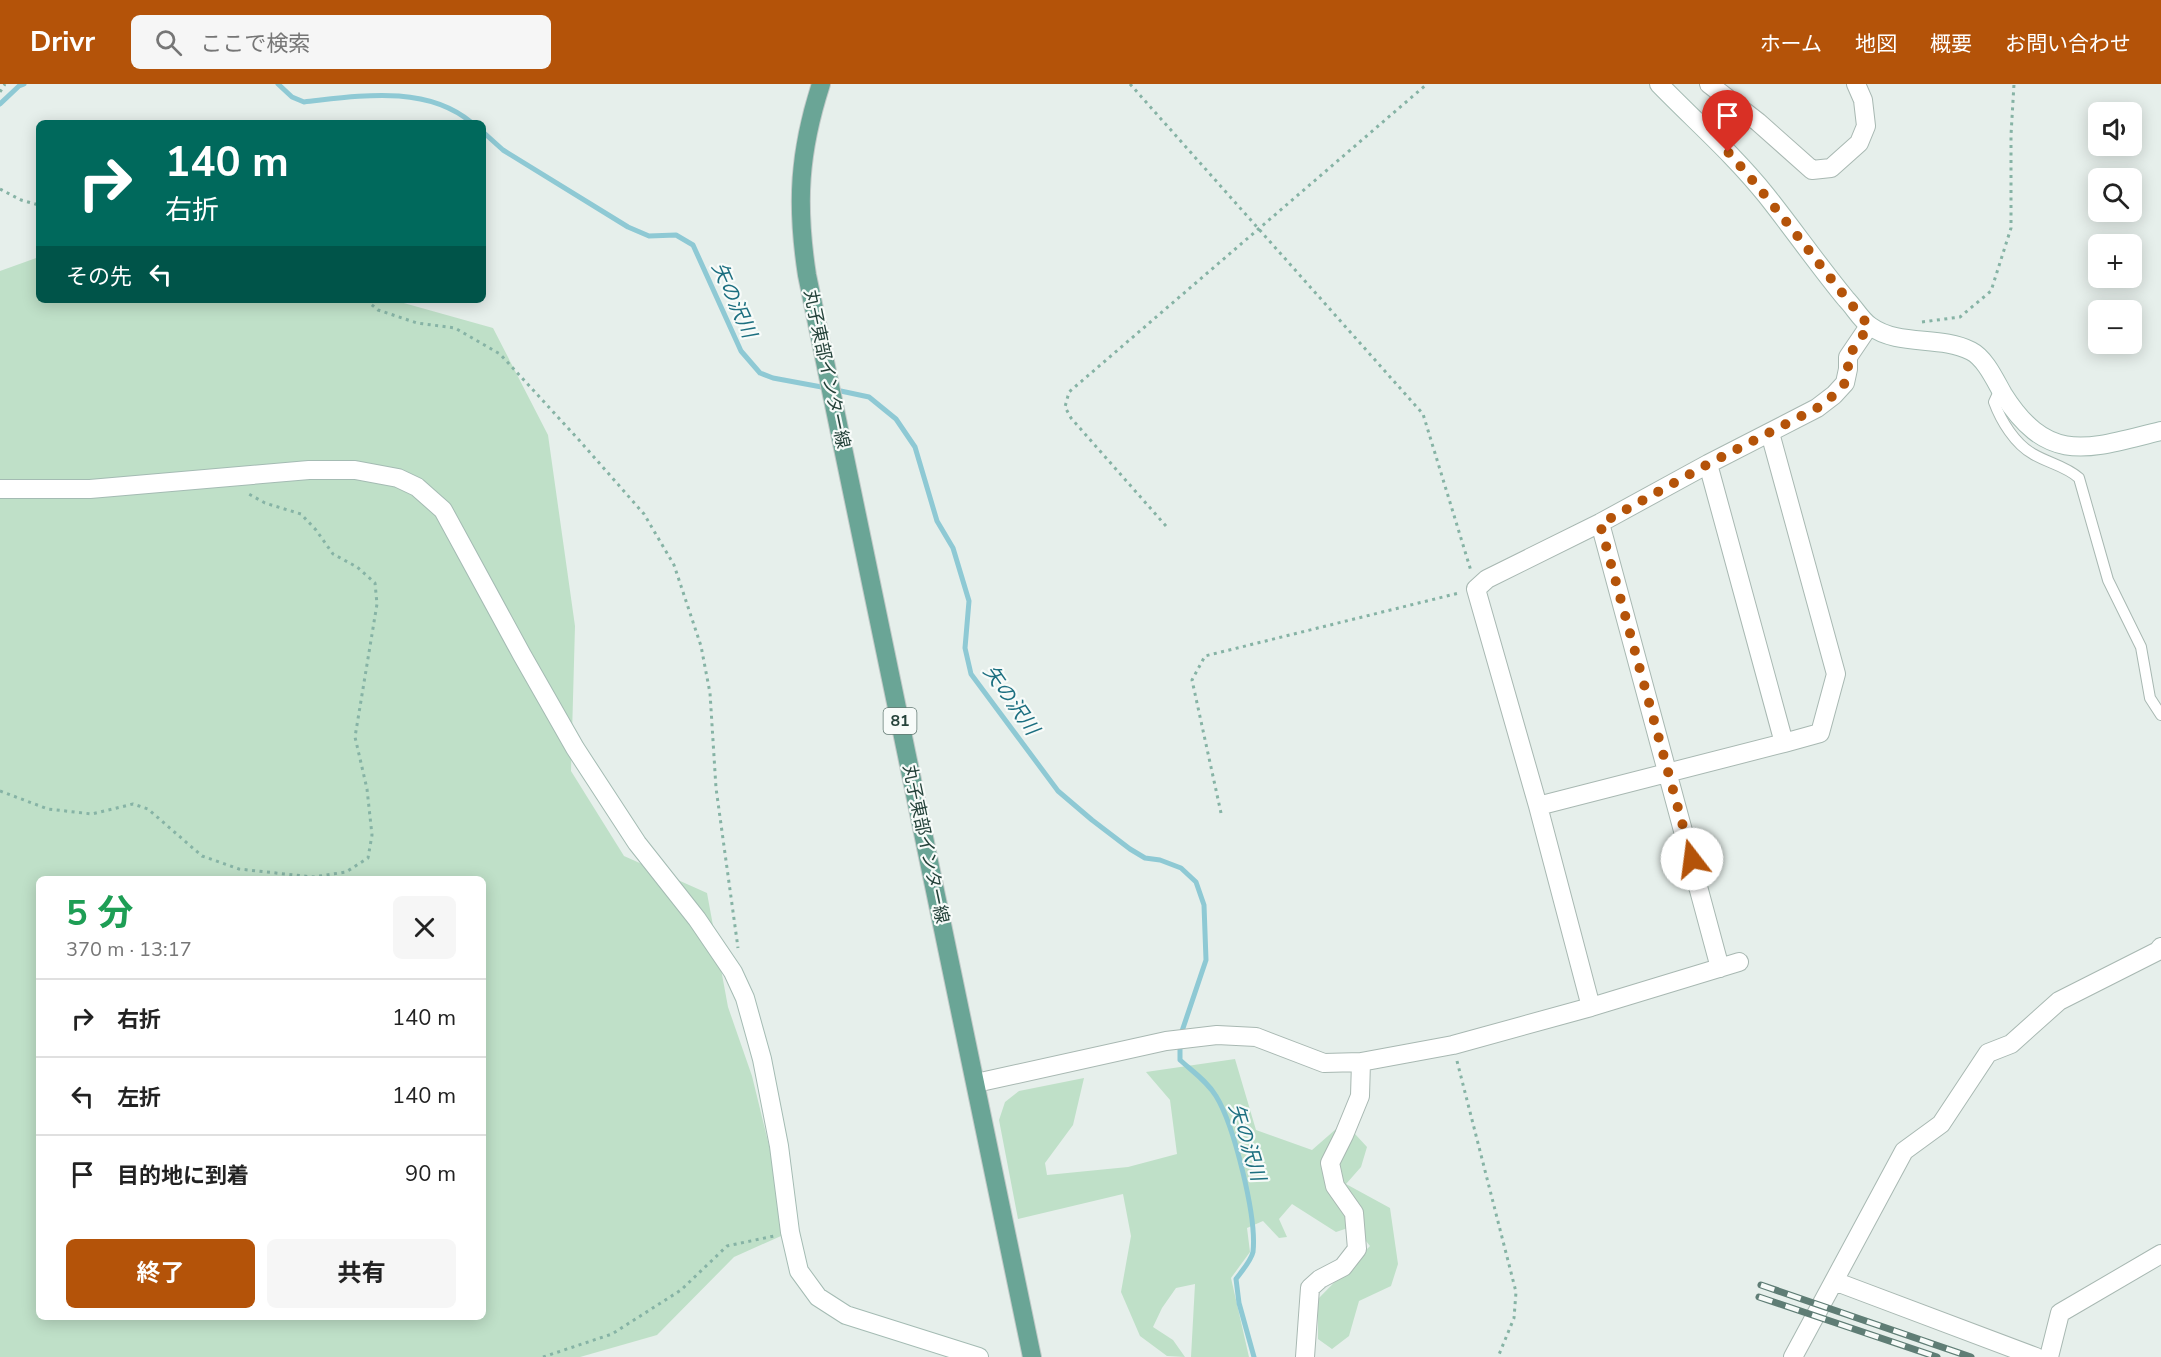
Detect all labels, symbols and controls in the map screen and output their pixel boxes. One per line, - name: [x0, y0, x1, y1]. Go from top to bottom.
- search box: [131, 15, 551, 69]
- text: Drivr: [30, 23, 95, 61]
- icon: search: [152, 26, 185, 59]
- text: ここで検索: [200, 29, 310, 59]
- text: ホーム: [1760, 30, 1822, 58]
- text: 地図: [1855, 30, 1897, 58]
- text: 概要: [1930, 30, 1972, 58]
- text: お問い合わせ: [2005, 30, 2131, 58]
- pin: [1702, 90, 1753, 152]
- icon: arrive: [1711, 99, 1744, 132]
- map controls: [2088, 102, 2142, 354]
- button: sound: [2088, 102, 2142, 156]
- text: 140 m: [165, 134, 289, 191]
- icon: right: [66, 144, 144, 222]
- button: search: [2088, 168, 2142, 222]
- text: 右折: [165, 192, 219, 229]
- button: +: [2088, 234, 2142, 288]
- icon: left: [144, 258, 177, 291]
- water label: 矢の沢川: [705, 258, 763, 344]
- text: その先: [66, 262, 132, 292]
- street label: 丸子東部インター線: [798, 287, 856, 451]
- button: −: [2088, 300, 2142, 354]
- water label: 矢の沢川: [977, 659, 1046, 742]
- road number: 81: [884, 708, 916, 734]
- street label: 丸子東部インター線: [897, 762, 955, 926]
- position arrow: [1660, 827, 1724, 891]
- text: 5 分: [66, 889, 133, 938]
- button: close: [393, 896, 456, 959]
- text: 370 m · 13:17: [66, 936, 192, 963]
- icon: right: [66, 1002, 99, 1035]
- text: 140 m: [392, 1003, 456, 1033]
- text: 右折: [117, 1005, 161, 1035]
- icon: left: [66, 1080, 99, 1113]
- text: 140 m: [392, 1081, 456, 1111]
- text: 左折: [117, 1083, 161, 1113]
- water label: 矢の沢川: [1222, 1100, 1272, 1186]
- icon: arrive: [66, 1158, 99, 1191]
- text: 90 m: [405, 1159, 456, 1189]
- text: 目的地に到着: [117, 1161, 249, 1191]
- button: 終了: [66, 1239, 255, 1308]
- button: 共有: [267, 1239, 456, 1308]

